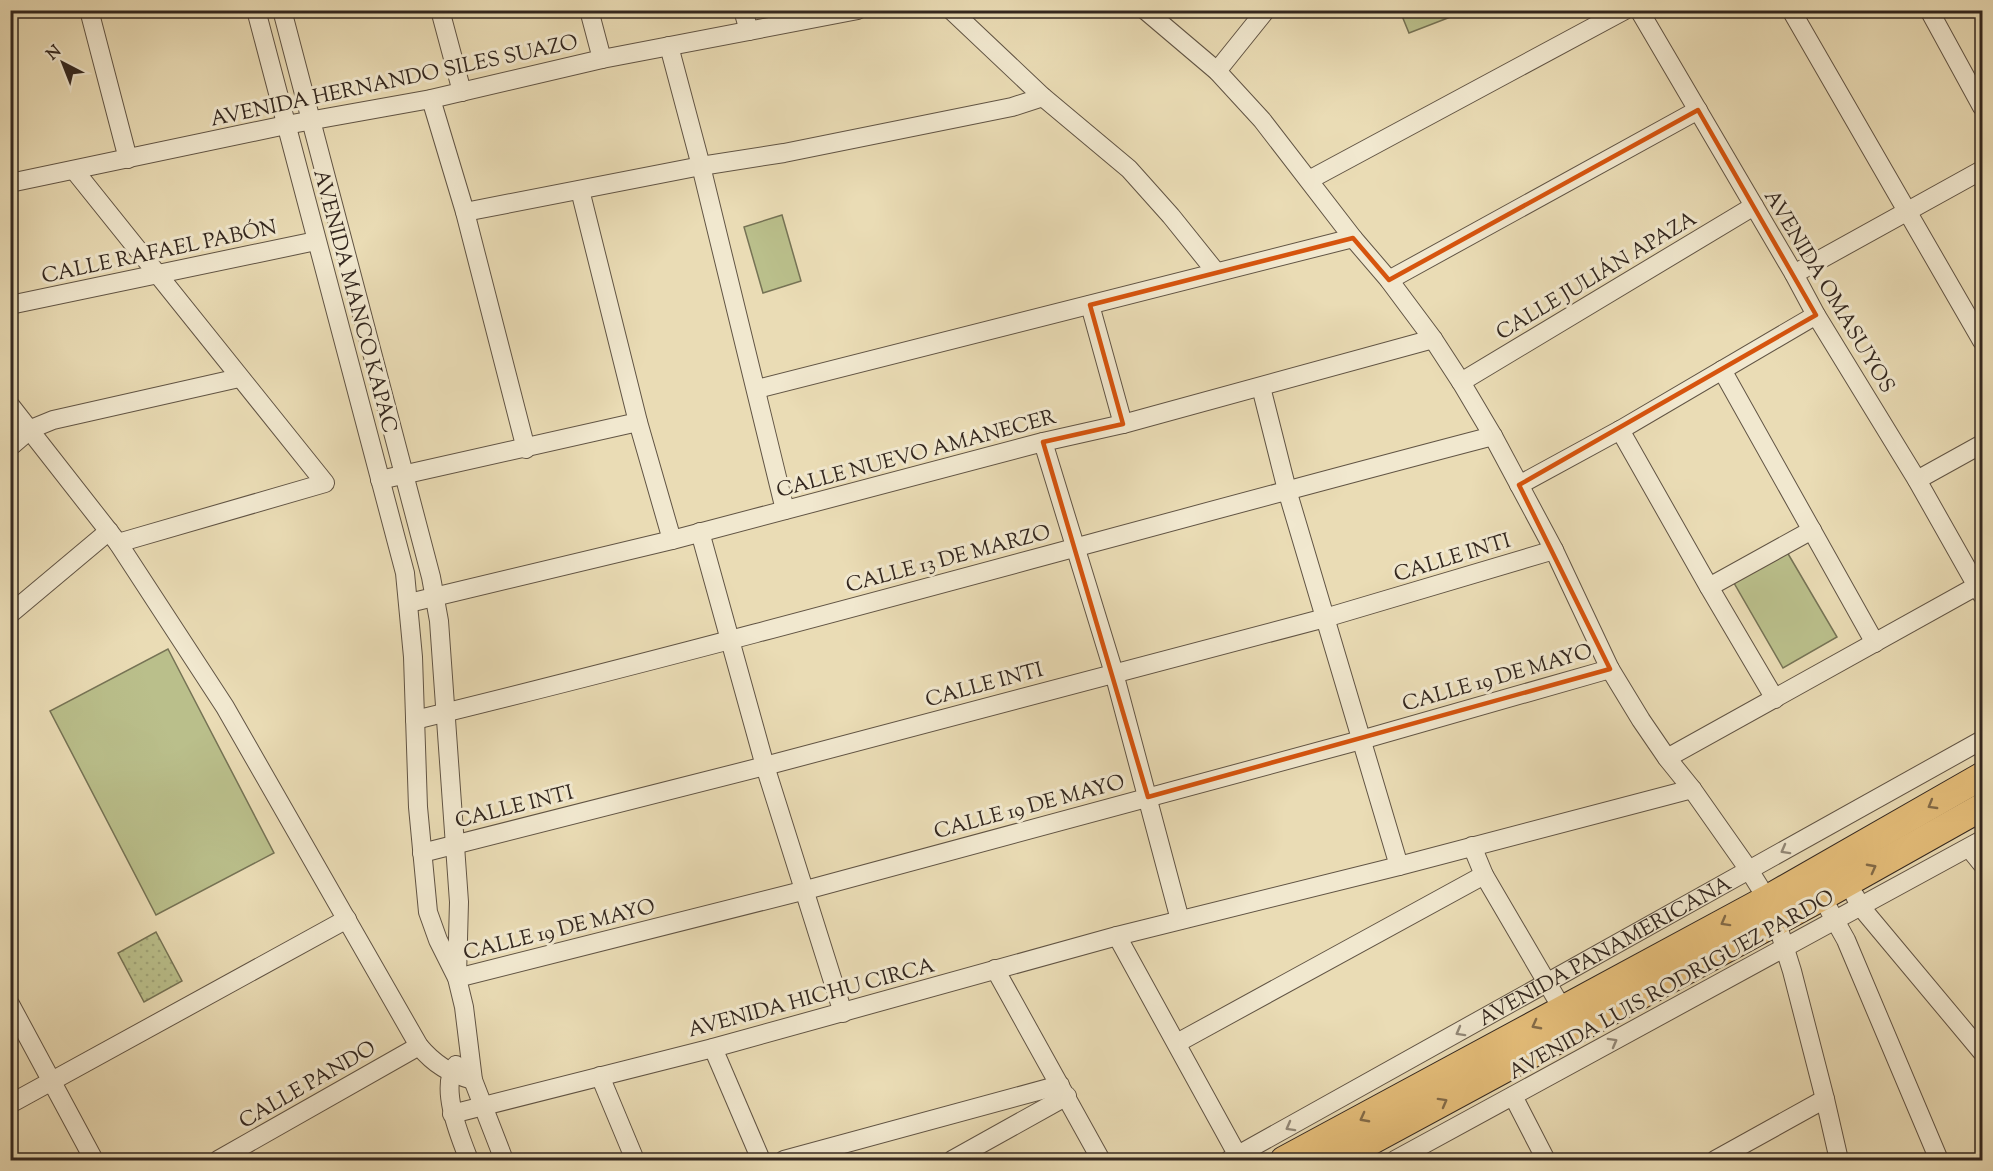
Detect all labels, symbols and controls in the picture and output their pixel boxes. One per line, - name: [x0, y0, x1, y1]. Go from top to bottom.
- street label: AVENIDA HERNANDO SILES SUAZO: [208, 28, 581, 136]
- north arrow: [33, 33, 93, 93]
- text: N: [42, 41, 67, 67]
- street label: AVENIDA MANCO KAPAC: [304, 166, 404, 437]
- street label: AVENIDA OMASUYOS: [1756, 185, 1901, 399]
- street label: CALLE JULIÁN APAZA: [1491, 205, 1703, 349]
- street label: CALLE RAFAEL PABÓN: [39, 213, 280, 293]
- street label: CALLE NUEVO AMANECER: [773, 403, 1060, 507]
- street label: CALLE 13 DE MARZO: [843, 518, 1054, 602]
- street label: CALLE INTI: [1390, 527, 1515, 591]
- street label: CALLE 19 DE MAYO: [1399, 637, 1596, 720]
- street label: CALLE INTI: [922, 656, 1047, 716]
- street label: CALLE 19 DE MAYO: [931, 768, 1128, 848]
- street label: CALLE INTI: [452, 779, 577, 837]
- one-way arrow: [1928, 798, 1938, 809]
- one-way arrow: [1780, 843, 1791, 855]
- one-way arrow: [1866, 864, 1876, 875]
- street label: AVENIDA PANAMERICANA: [1473, 870, 1738, 1035]
- street label: AVENIDA LUIS RODRIGUEZ PARDO: [1504, 883, 1840, 1088]
- street label: CALLE 19 DE MAYO: [461, 893, 658, 969]
- one-way arrow: [1721, 915, 1732, 926]
- street label: AVENIDA HICHU CIRCA: [685, 952, 938, 1046]
- one-way arrow: [1531, 1018, 1542, 1029]
- one-way arrow: [1456, 1025, 1466, 1036]
- street label: CALLE PANDO: [234, 1034, 382, 1137]
- one-way arrow: [1606, 1038, 1617, 1049]
- one-way arrow: [1437, 1098, 1447, 1109]
- one-way arrow: [1359, 1110, 1370, 1122]
- one-way arrow: [1285, 1120, 1296, 1131]

